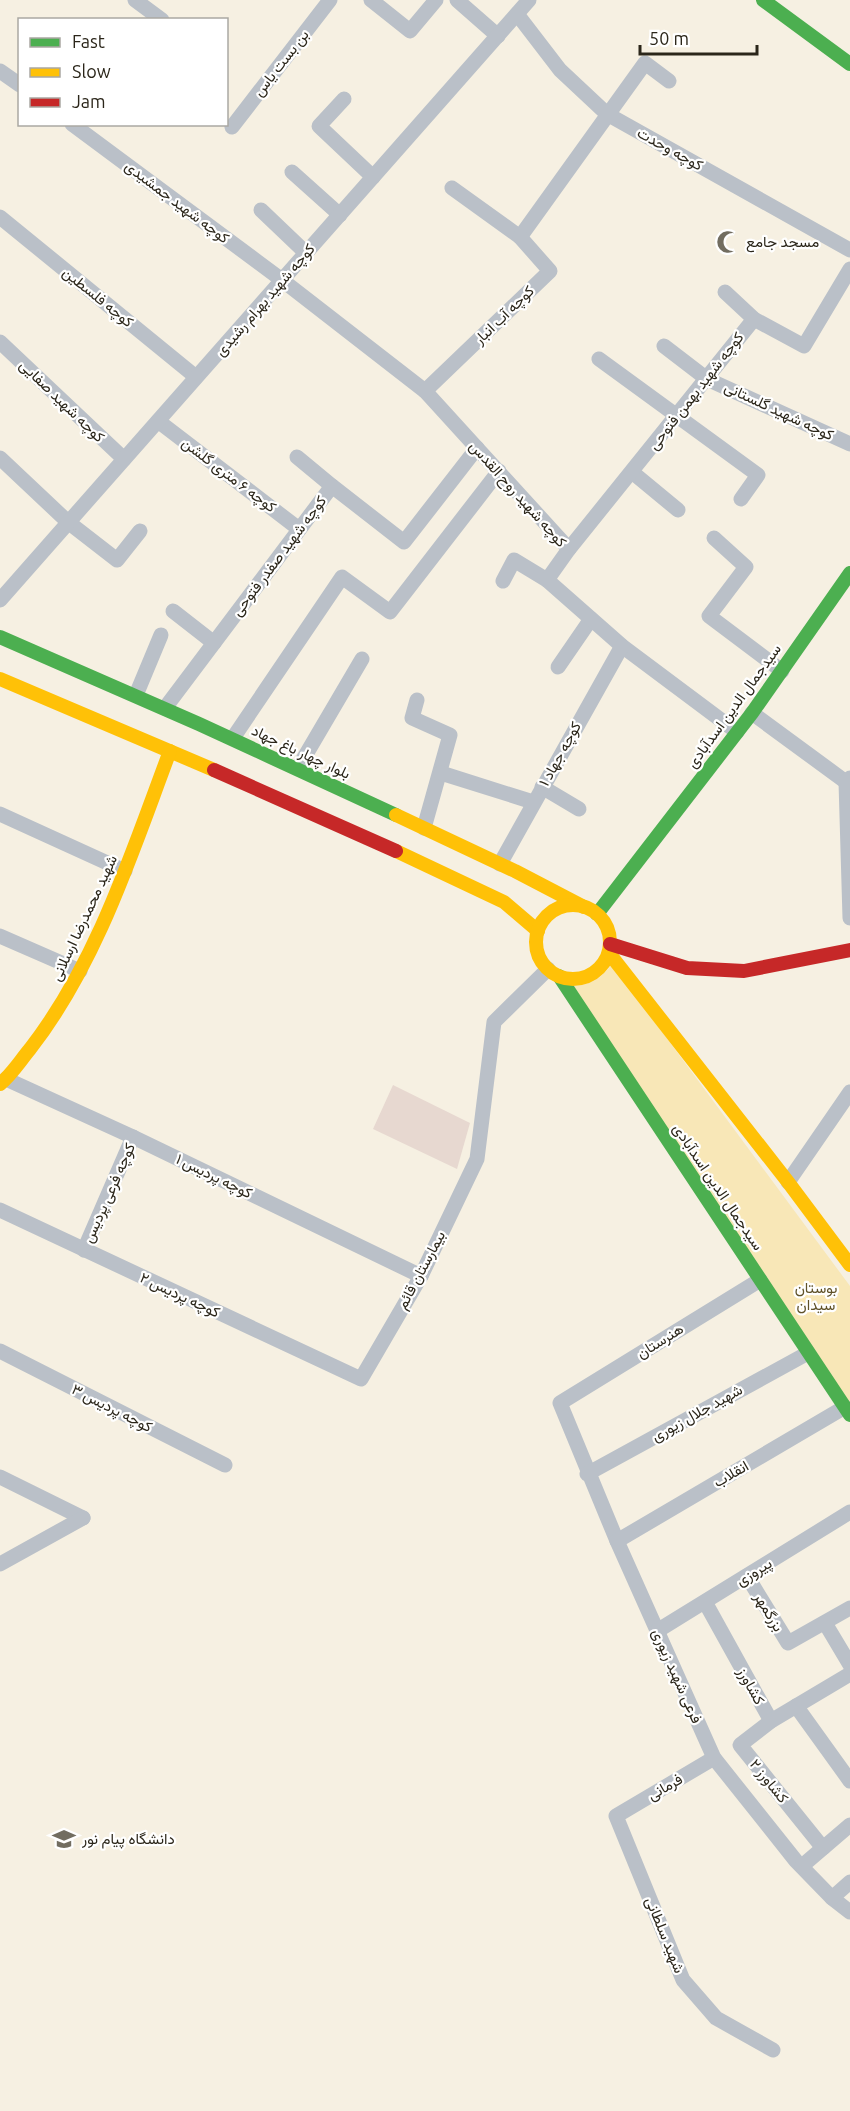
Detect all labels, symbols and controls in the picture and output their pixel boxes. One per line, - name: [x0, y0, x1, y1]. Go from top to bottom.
- legend: [18, 18, 228, 126]
- scale bar: [640, 18, 757, 56]
- street label: بن بست یاس: [249, 26, 313, 100]
- text: 50 m: [649, 28, 689, 48]
- text: Fast: [72, 31, 105, 51]
- text: Slow: [72, 61, 111, 81]
- text: Jam: [72, 91, 106, 111]
- street label: کوچه وحدت: [633, 124, 706, 175]
- street label: کوچه شهید جمشیدی: [121, 157, 233, 248]
- mosque icon: مسجد جامع: [715, 229, 741, 255]
- place label: مسجد جامع: [746, 233, 819, 253]
- street label: کوچه شهید بهرام رشیدی: [211, 240, 320, 361]
- street label: کوچه فلسطین: [58, 263, 137, 332]
- street label: کوچه آب انبار: [469, 282, 539, 350]
- street label: کوچه شهید بهمن فتوحی: [645, 328, 748, 454]
- street label: کوچه شهید صفایی: [15, 356, 108, 447]
- street label: کوچه شهید گلستانی: [721, 378, 837, 445]
- street label: کوچه ۶ متری گلشن: [178, 434, 280, 517]
- street label: کوچه شهید روح القدس: [464, 437, 571, 552]
- street label: کوچه شهید صفدر فتوحی: [228, 492, 331, 620]
- street label: سیدجمال الدین اسدآبادی: [683, 640, 786, 772]
- street label: کوچه جهاد ۱: [535, 718, 586, 790]
- street label: بلوار چهار باغ جهاد: [248, 721, 353, 785]
- street label: شهید محمدرضا ارسلانی: [47, 852, 122, 984]
- street label: سیدجمال الدین اسدآبادی: [668, 1120, 767, 1254]
- street label: کوچه فرعی پردیس: [79, 1140, 140, 1246]
- street label: کوچه پردیس ۱: [172, 1150, 255, 1203]
- street label: بیمارستان قائم: [393, 1228, 450, 1313]
- street label: کوچه پردیس ۲: [137, 1269, 223, 1322]
- park label: بوستان سیدان: [795, 1279, 837, 1314]
- street label: هنرستان: [633, 1320, 687, 1362]
- street label: کوچه پردیس ۳: [68, 1380, 156, 1437]
- street label: شهید جلال زیوری: [648, 1380, 746, 1446]
- street label: انقلاب: [710, 1457, 752, 1491]
- street label: پیروزی: [733, 1554, 776, 1591]
- street label: بزرگمهر: [750, 1588, 788, 1635]
- street label: فرعی شهید زیوری: [647, 1626, 706, 1727]
- street label: کشاورز: [733, 1663, 769, 1708]
- street label: کشاورز ۲: [746, 1755, 792, 1807]
- street label: فرمانی: [644, 1770, 686, 1805]
- school or university icon: دانشگاه پیام نور: [51, 1826, 77, 1852]
- place label: دانشگاه پیام نور: [81, 1830, 175, 1849]
- street label: شهید سلطانی: [641, 1894, 689, 1976]

